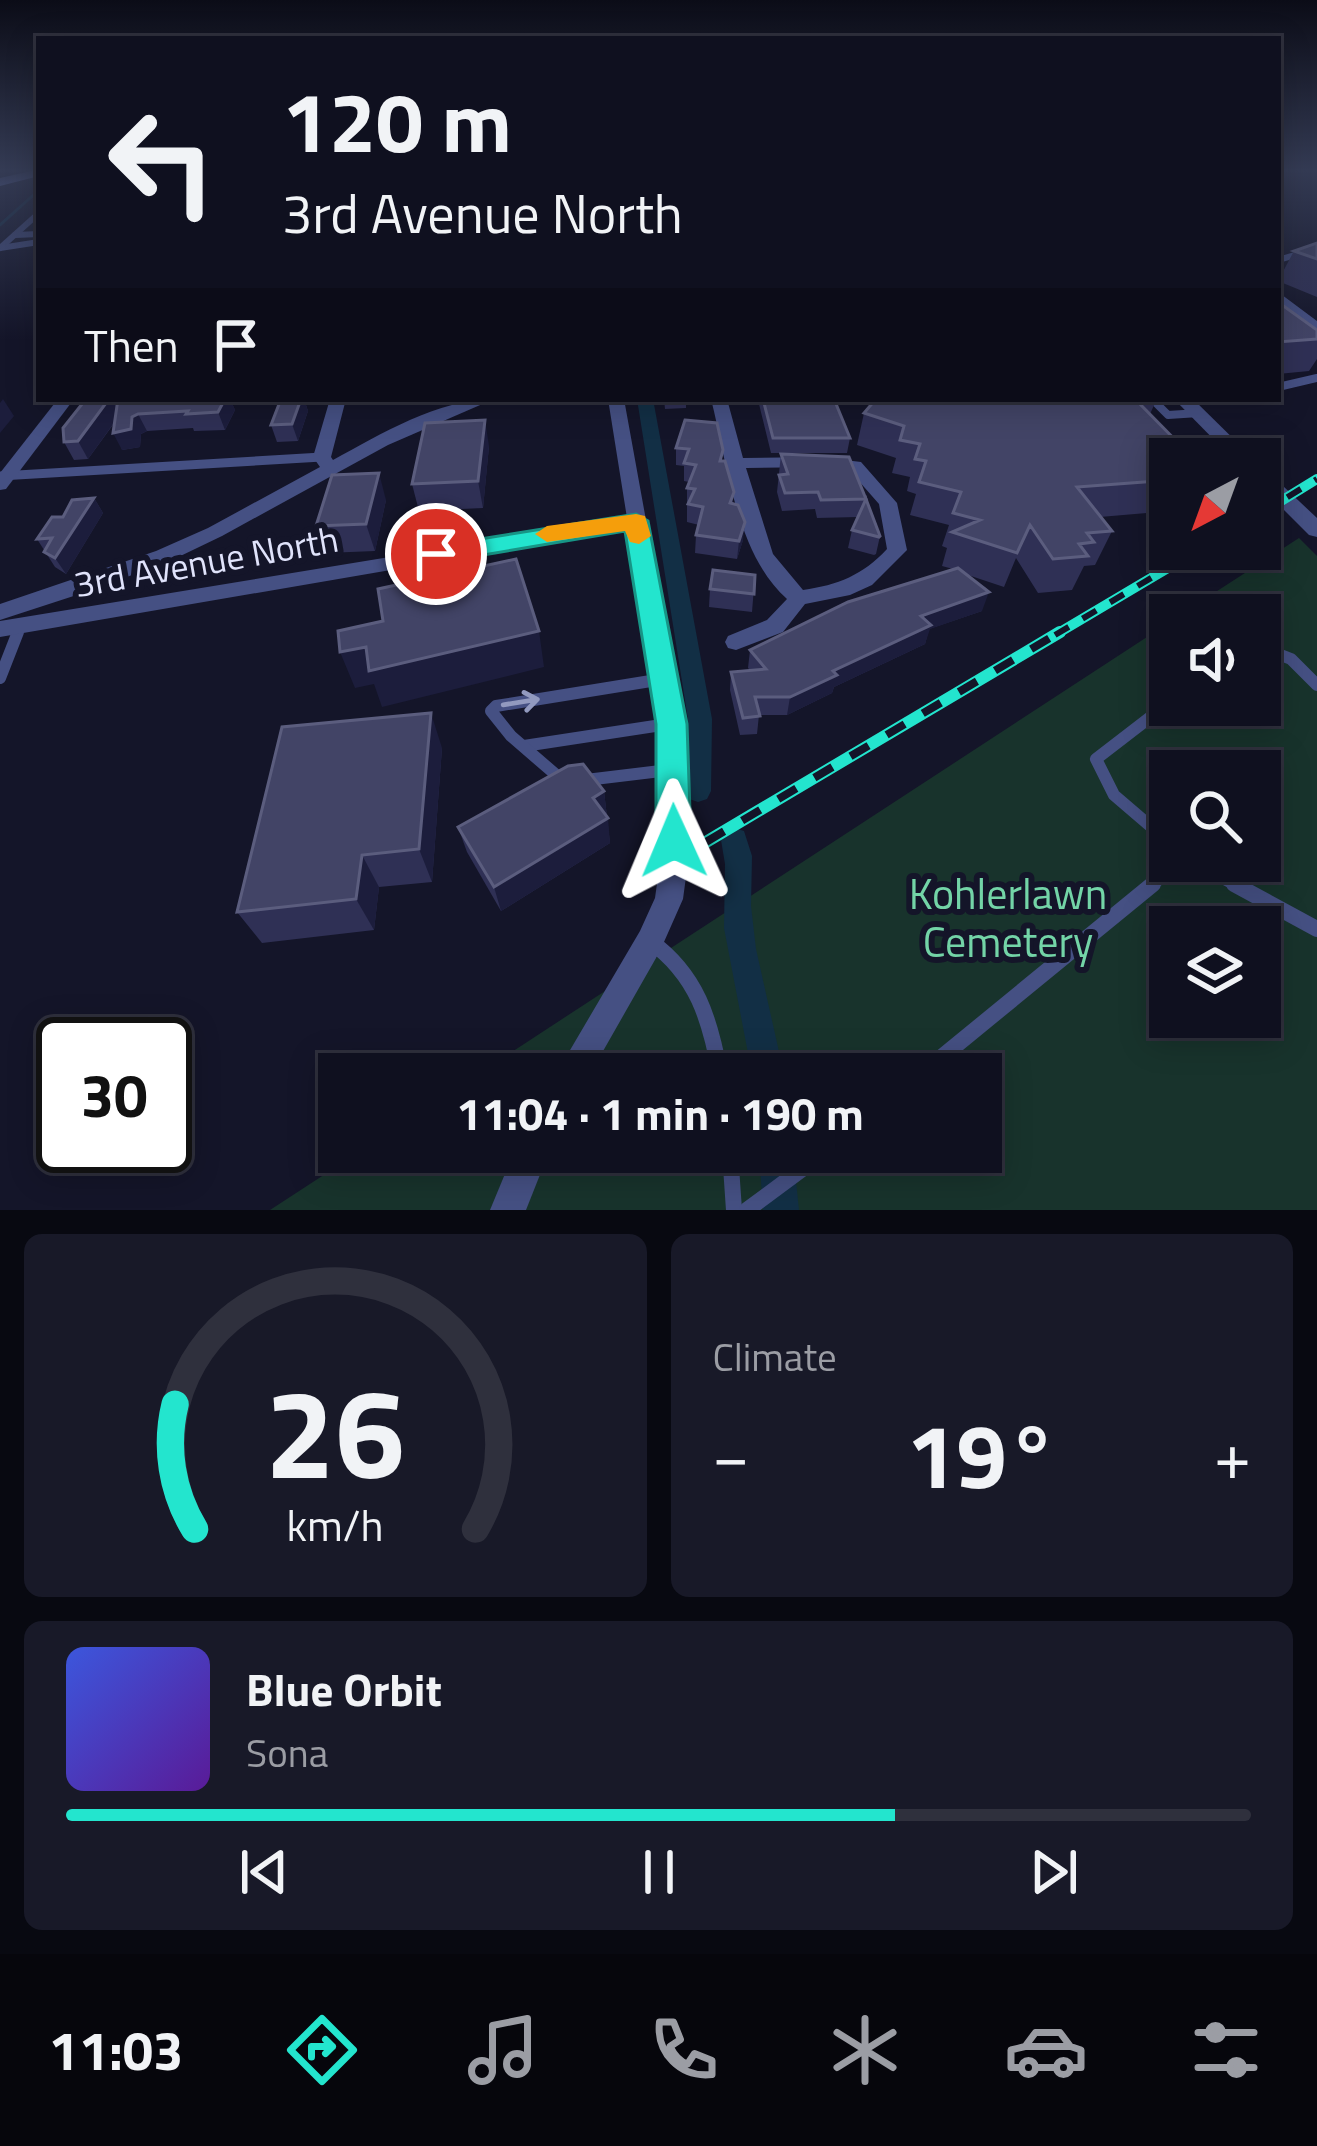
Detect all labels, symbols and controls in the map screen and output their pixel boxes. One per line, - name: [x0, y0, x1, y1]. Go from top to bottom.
- text: 120 m: [282, 57, 512, 185]
- icon: left: [84, 84, 240, 240]
- text: 3rd Avenue North: [282, 172, 683, 254]
- text: Then: [84, 311, 179, 379]
- icon: arrive: [203, 312, 269, 378]
- north arrow: [1149, 438, 1281, 570]
- map controls: [1149, 438, 1281, 1038]
- pin: [385, 503, 487, 605]
- street label: 3rd Avenue North: [70, 511, 342, 611]
- icon: arrive: [403, 521, 469, 587]
- button: sound: [1149, 594, 1281, 726]
- one-way arrow: [500, 690, 539, 713]
- button: search: [1149, 750, 1281, 882]
- position arrow: [611, 778, 737, 904]
- park label: Kohlerlawn Cemetery: [909, 861, 1107, 973]
- button: layers: [1149, 906, 1281, 1038]
- speed limit sign: 30: [36, 1017, 192, 1173]
- text: 11:04 · 1 min · 190 m: [456, 1079, 864, 1147]
- text: Climate: [713, 1327, 837, 1386]
- text: 26: [265, 1337, 405, 1526]
- text: 19°: [906, 1386, 1057, 1523]
- text: −: [713, 1404, 749, 1505]
- text: +: [1214, 1404, 1251, 1505]
- text: km/h: [287, 1491, 384, 1557]
- text: Blue Orbit: [246, 1655, 442, 1723]
- text: Sona: [246, 1723, 328, 1782]
- icon: previous: [231, 1839, 297, 1905]
- icon: pause: [626, 1839, 692, 1905]
- icon: next: [1021, 1839, 1087, 1905]
- icon: directions: [280, 2008, 364, 2092]
- icon: music: [461, 2008, 545, 2092]
- icon: phone: [642, 2008, 726, 2092]
- icon: climate: [823, 2008, 907, 2092]
- icon: car: [1004, 2008, 1088, 2092]
- icon: filters: [1184, 2008, 1268, 2092]
- text: 11:03: [48, 2009, 183, 2091]

